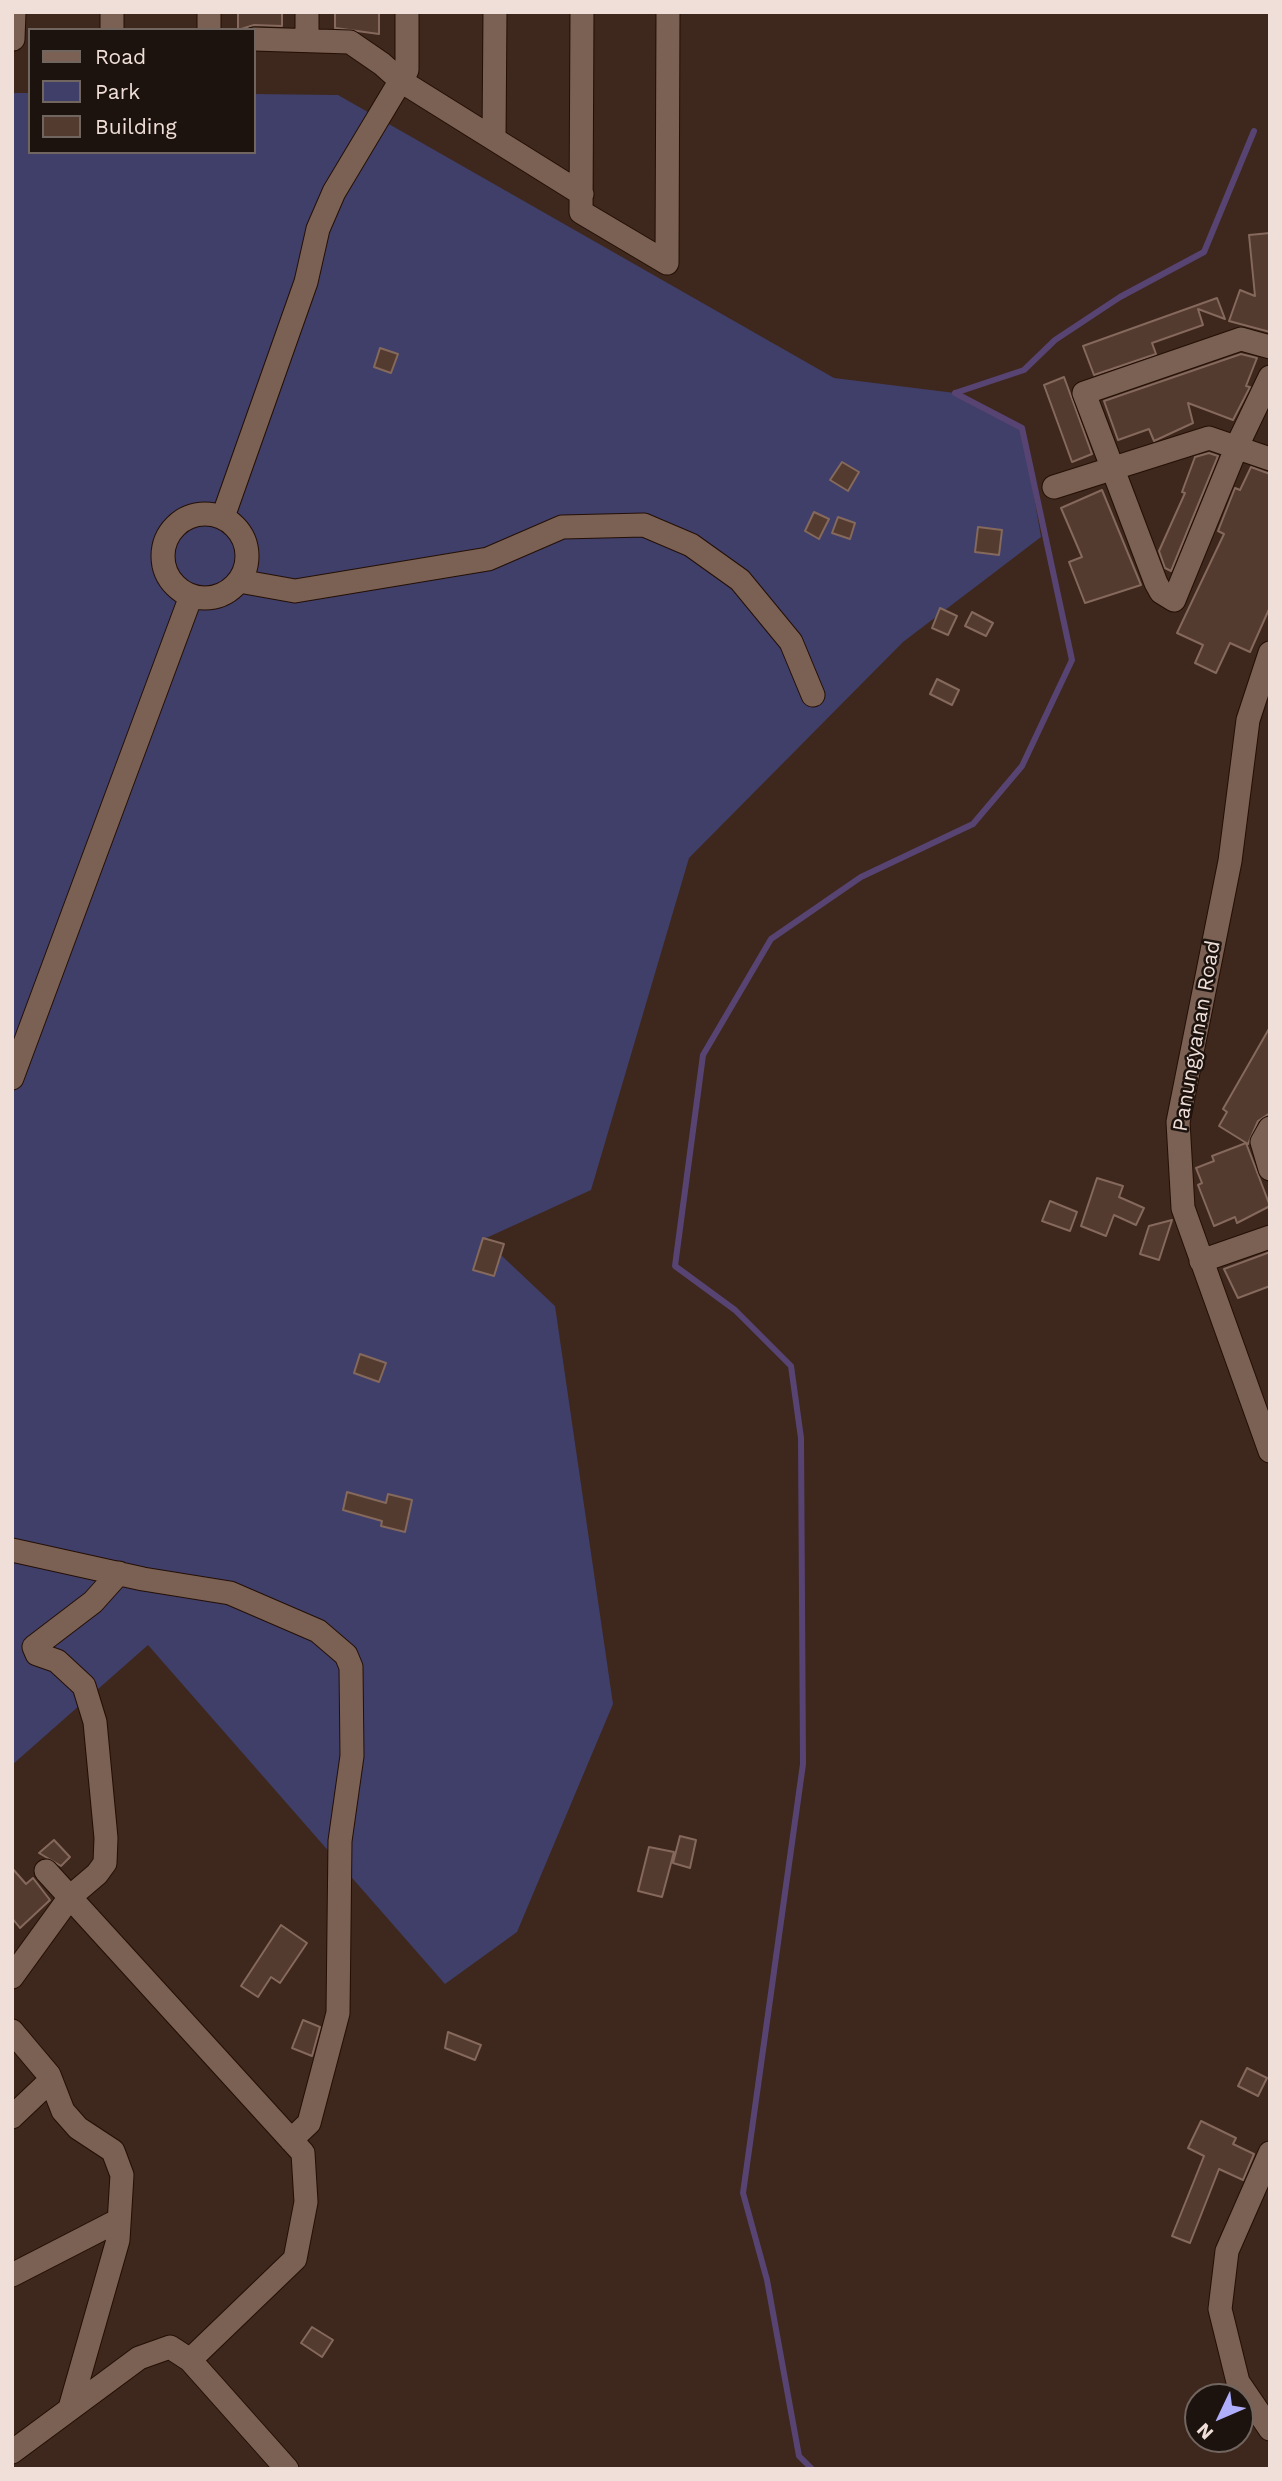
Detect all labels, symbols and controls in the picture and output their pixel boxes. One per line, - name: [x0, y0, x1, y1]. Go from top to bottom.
- legend: [28, 28, 256, 154]
- text: Road: [95, 44, 146, 69]
- text: Park: [95, 79, 140, 104]
- text: Building: [95, 114, 177, 139]
- street label: Panungyanan Road: [1168, 938, 1226, 1134]
- north arrow: [1184, 2383, 1254, 2453]
- text: N: [1192, 2418, 1218, 2445]

